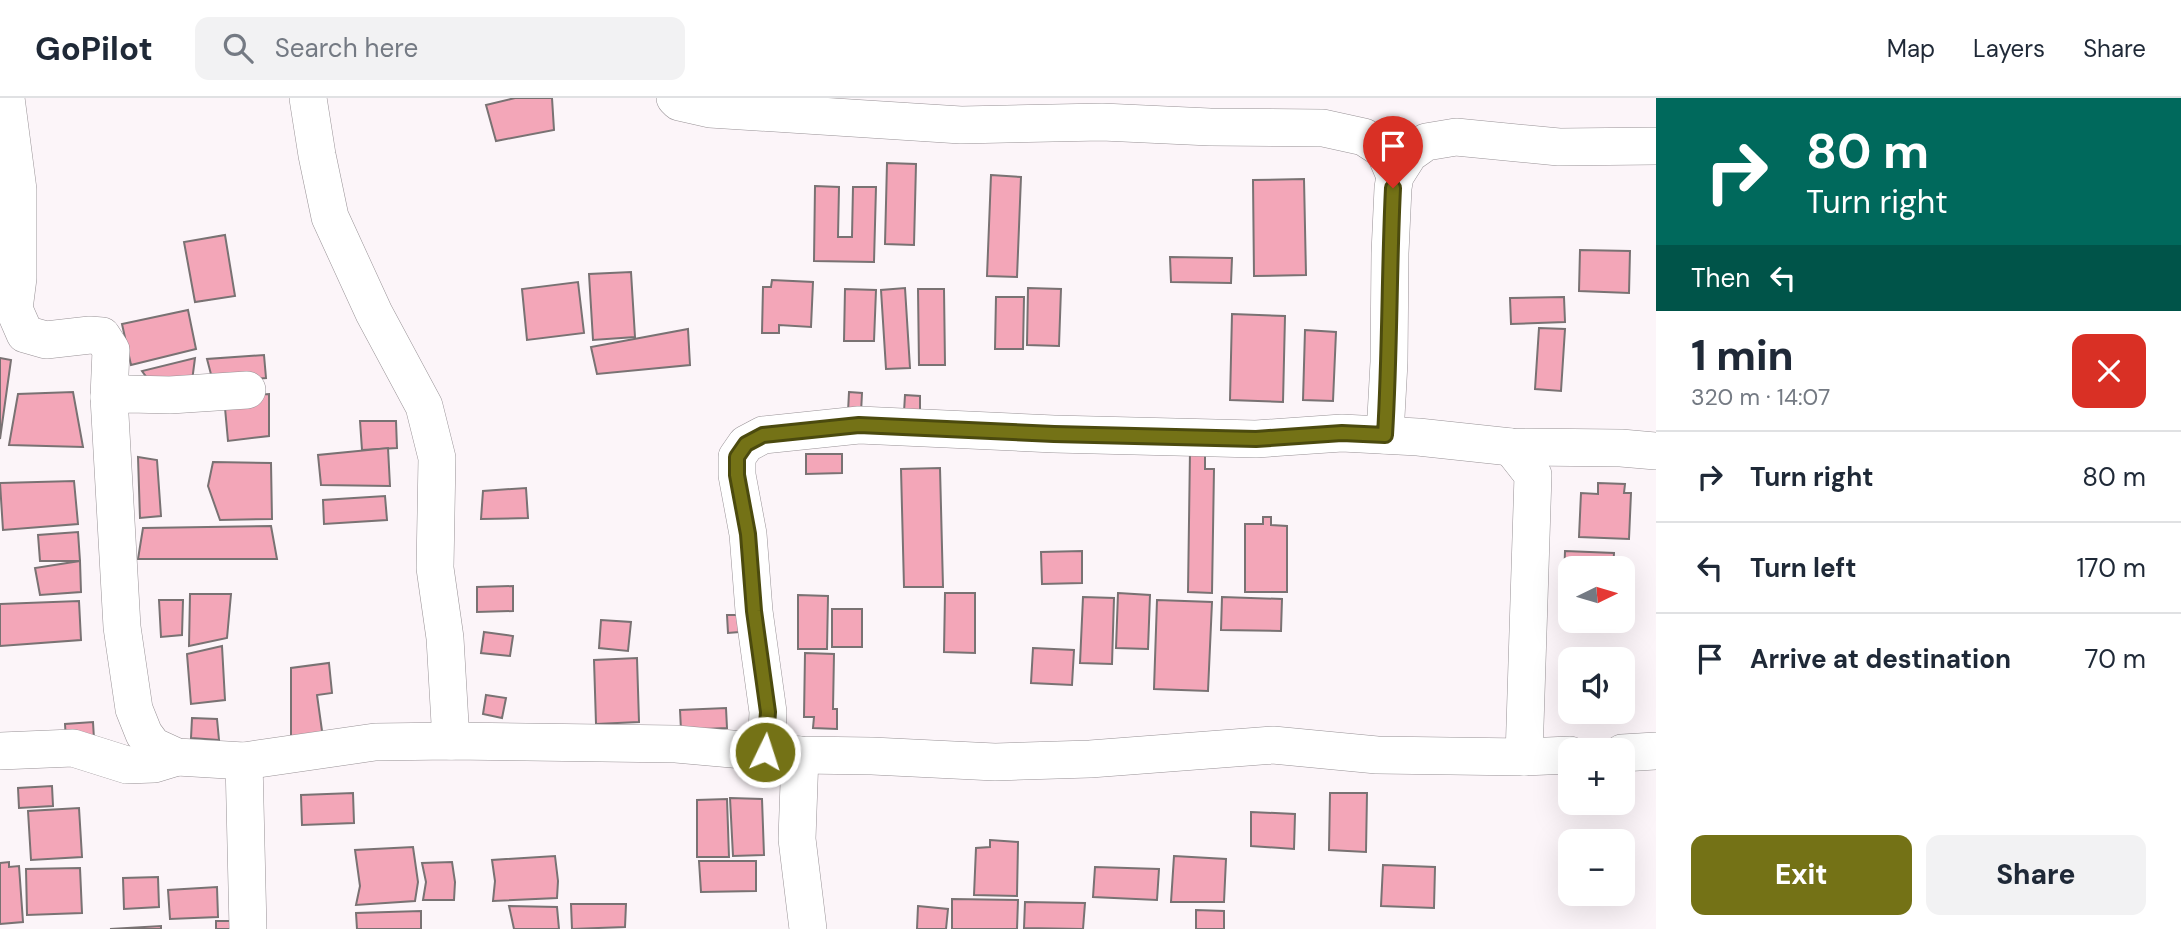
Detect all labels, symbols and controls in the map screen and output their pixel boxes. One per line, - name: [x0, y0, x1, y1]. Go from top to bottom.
- search box: [195, 17, 685, 80]
- text: GoPilot: [35, 27, 153, 70]
- icon: search: [219, 29, 257, 67]
- text: Search here: [275, 31, 418, 65]
- text: Map: [1887, 33, 1935, 64]
- text: Layers: [1973, 33, 2045, 64]
- text: Share: [2083, 33, 2146, 64]
- pin: [1363, 116, 1423, 188]
- text: 80 m: [1806, 119, 1929, 183]
- icon: right: [1691, 126, 1782, 217]
- icon: arrive: [1374, 127, 1412, 165]
- text: Turn right: [1806, 181, 1948, 223]
- icon: left: [1764, 259, 1802, 297]
- text: Then: [1691, 261, 1750, 295]
- text: 1 min: [1691, 328, 1794, 383]
- button: close: [2072, 334, 2146, 408]
- text: 320 m · 14:07: [1691, 382, 1830, 412]
- icon: right: [1691, 458, 1729, 496]
- text: Turn right: [1750, 460, 1874, 494]
- text: 80 m: [2082, 460, 2146, 494]
- icon: left: [1691, 549, 1729, 587]
- text: Turn left: [1750, 551, 1857, 585]
- text: 170 m: [2077, 551, 2146, 585]
- north arrow: [1558, 556, 1634, 634]
- map controls: [1558, 556, 1635, 906]
- icon: arrive: [1691, 640, 1729, 678]
- text: Arrive at destination: [1750, 642, 2011, 676]
- text: 70 m: [2085, 642, 2146, 676]
- button: sound: [1558, 647, 1635, 724]
- position arrow: [728, 715, 802, 789]
- button: +: [1558, 738, 1635, 815]
- button: −: [1558, 829, 1635, 906]
- button: Exit: [1691, 835, 1912, 915]
- button: Share: [1926, 835, 2146, 915]

